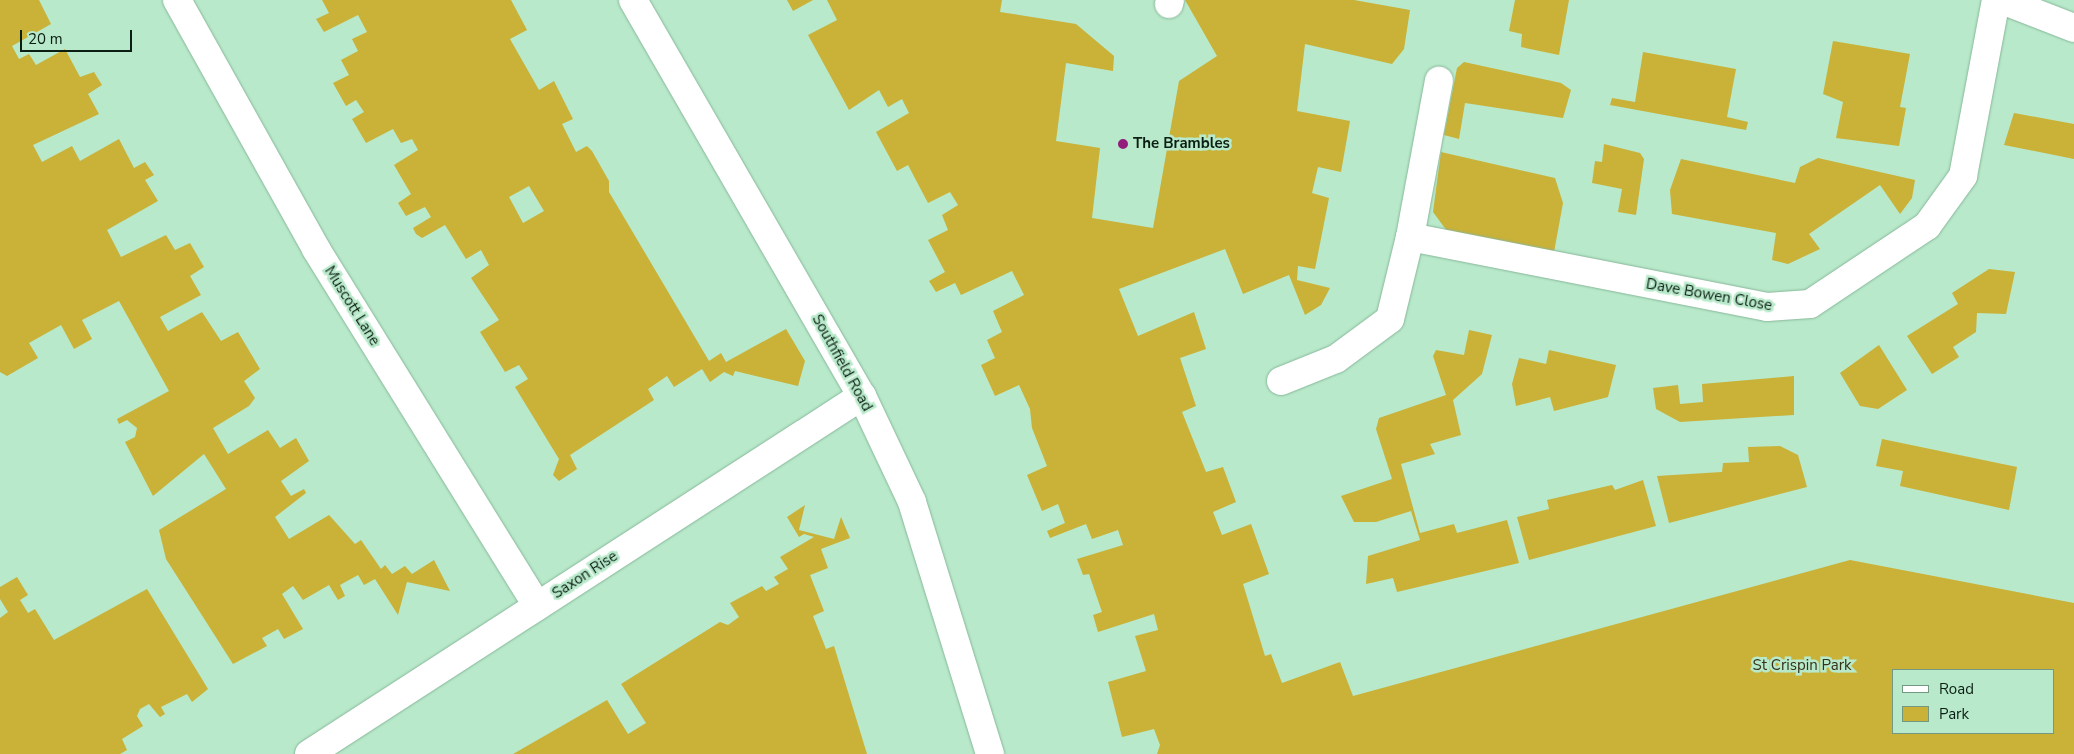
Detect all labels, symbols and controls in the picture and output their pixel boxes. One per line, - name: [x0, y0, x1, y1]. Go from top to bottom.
- scale bar: [22, 20, 135, 52]
- text: 20 m: [28, 29, 63, 49]
- place label: The Brambles: [1133, 135, 1230, 153]
- marker: The Brambles: [1117, 138, 1129, 150]
- street label: Muscott Lane: [320, 263, 384, 349]
- street label: Dave Bowen Close: [1645, 275, 1773, 315]
- street label: Southfield Road: [808, 311, 876, 415]
- street label: Saxon Rise: [549, 547, 621, 603]
- park label: St Crispin Park: [1752, 657, 1852, 675]
- legend: [1892, 669, 2054, 734]
- text: Road: [1939, 679, 1974, 699]
- text: Park: [1939, 704, 1969, 724]

